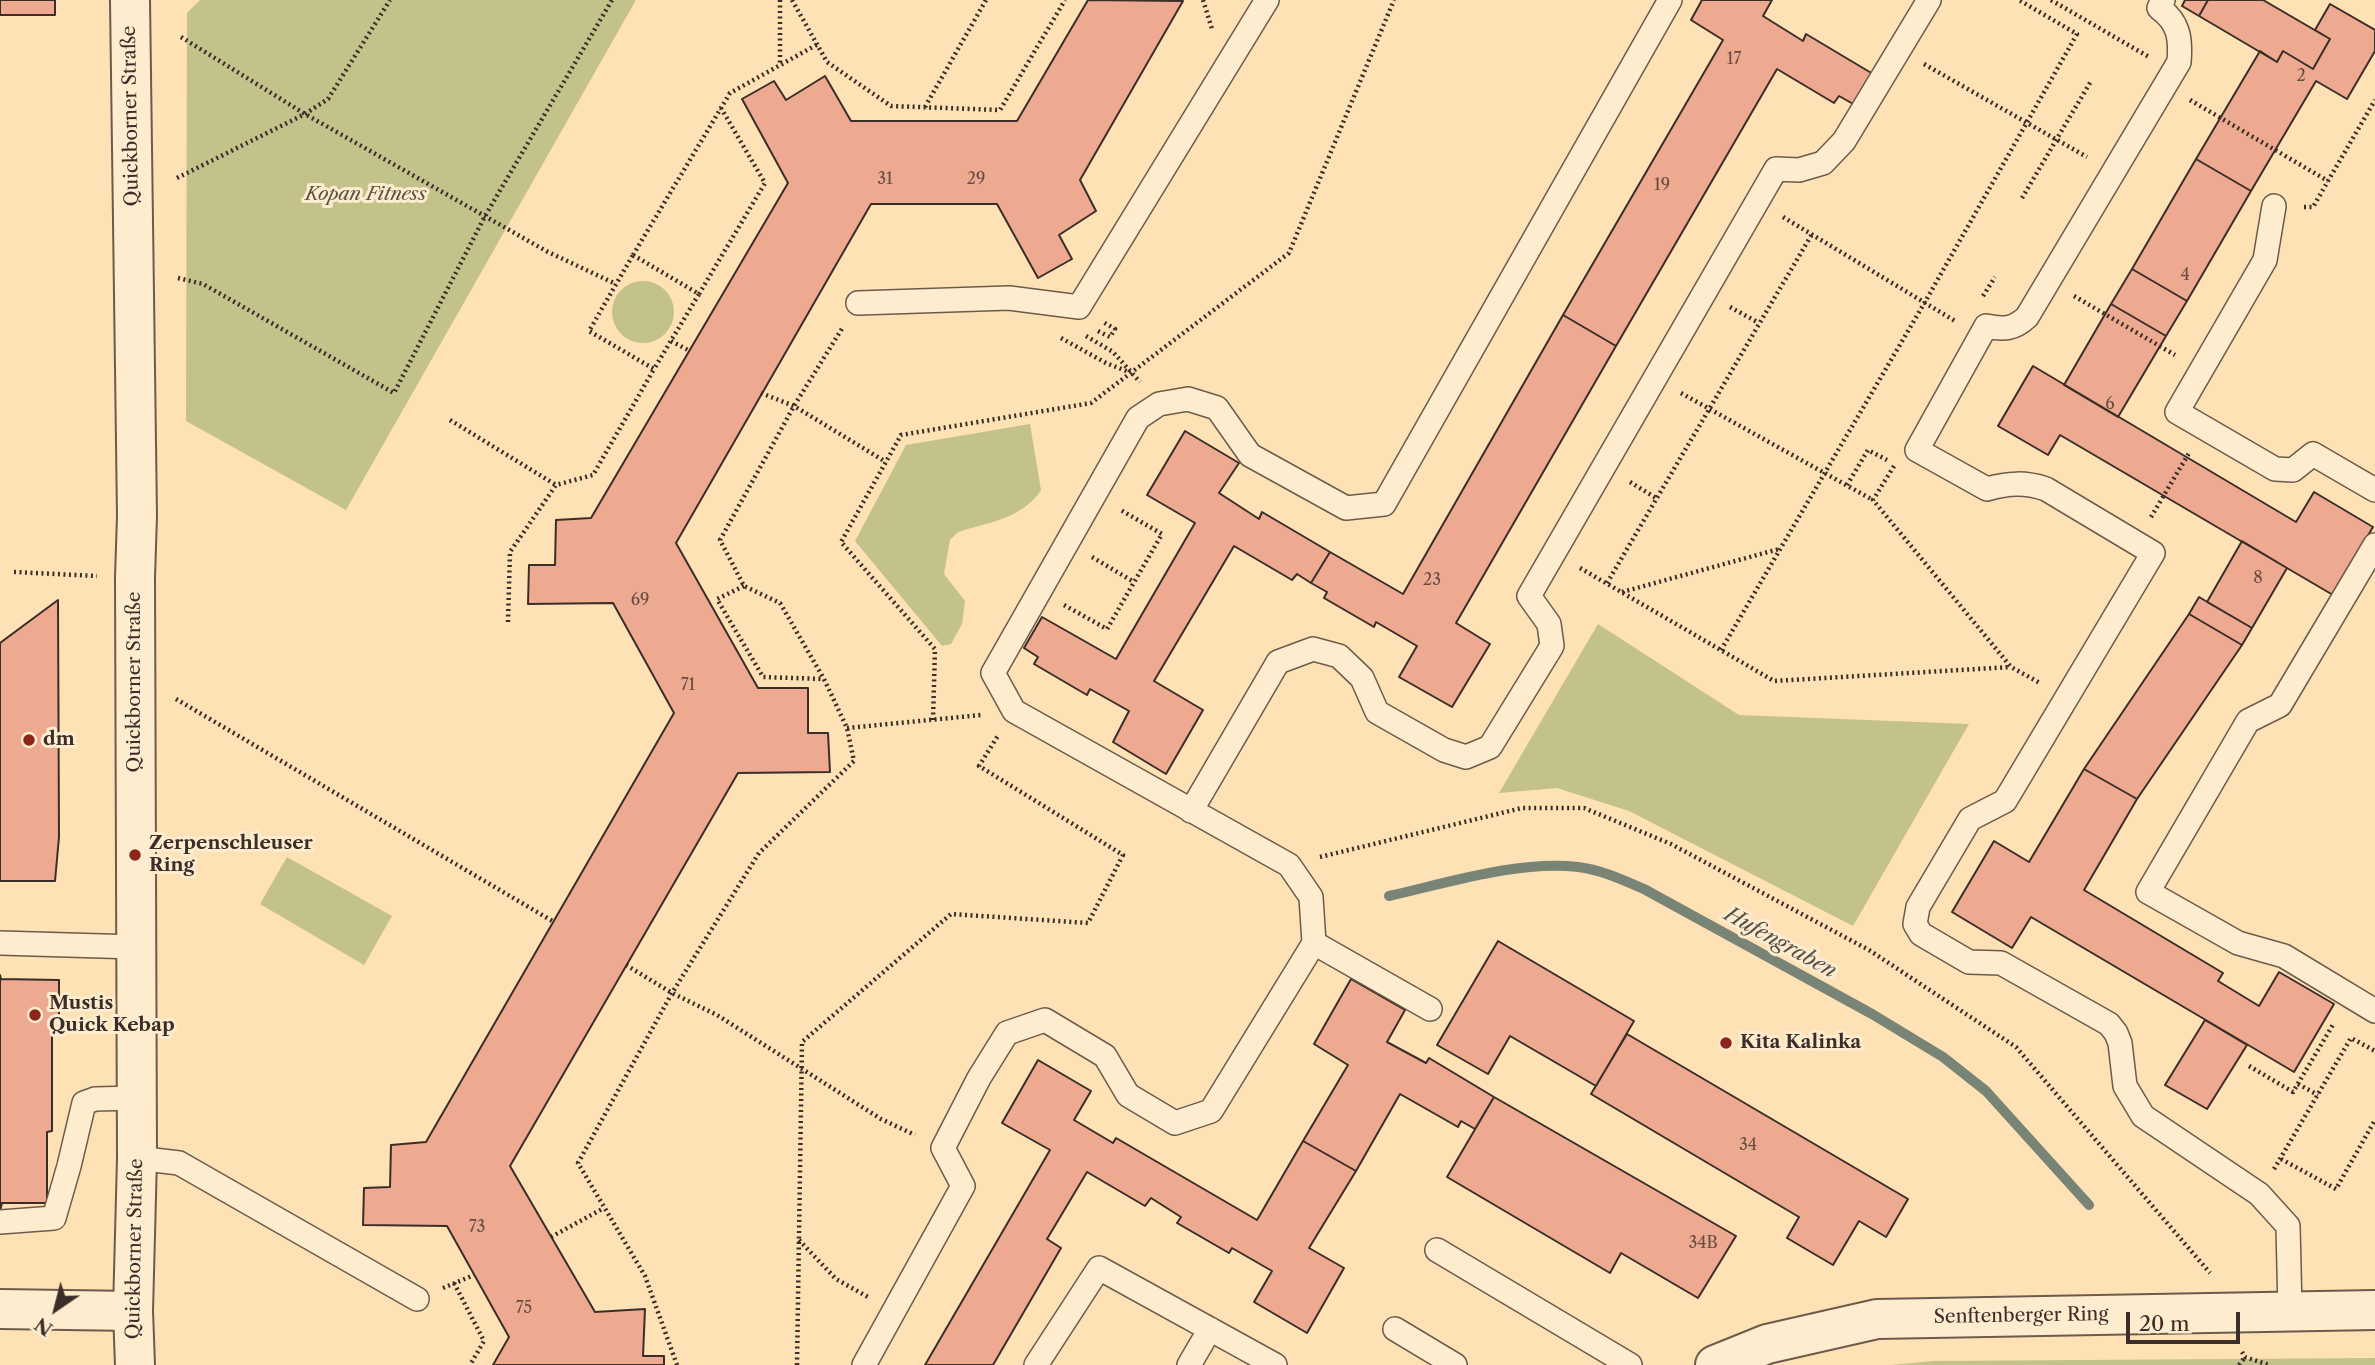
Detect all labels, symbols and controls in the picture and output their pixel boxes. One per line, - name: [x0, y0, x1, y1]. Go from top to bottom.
- street label: Quickborner Straße: [118, 25, 144, 207]
- house number: 17: [1727, 49, 1741, 69]
- house number: 2: [2296, 66, 2306, 86]
- house number: 31: [877, 169, 893, 189]
- house number: 29: [967, 169, 985, 189]
- house number: 19: [1654, 175, 1670, 195]
- park label: Kopan Fitness: [305, 184, 427, 206]
- house number: 4: [2180, 265, 2190, 285]
- house number: 6: [2105, 394, 2115, 414]
- house number: 8: [2253, 568, 2263, 588]
- house number: 23: [1423, 570, 1441, 590]
- house number: 69: [631, 590, 649, 610]
- street label: Quickborner Straße: [124, 592, 146, 772]
- house number: 71: [681, 675, 695, 695]
- place label: dm: [43, 729, 75, 751]
- marker: dm: [21, 732, 37, 748]
- place label: Zerpenschleuser Ring: [149, 833, 313, 877]
- marker: Zerpenschleuser Ring: [127, 847, 143, 863]
- water label: Hufengraben: [1719, 902, 1841, 984]
- place label: Mustis Quick Kebap: [49, 993, 175, 1037]
- marker: Mustis Quick Kebap: [27, 1007, 43, 1023]
- place label: Kita Kalinka: [1740, 1032, 1861, 1054]
- marker: Kita Kalinka: [1718, 1035, 1734, 1051]
- house number: 34: [1739, 1135, 1757, 1155]
- street label: Quickborner Straße: [122, 1158, 148, 1340]
- house number: 73: [469, 1217, 485, 1237]
- house number: 34B: [1688, 1233, 1718, 1253]
- north arrow: [21, 1274, 91, 1344]
- house number: 75: [516, 1298, 532, 1318]
- scale bar: [2130, 1298, 2244, 1342]
- street label: Senftenberger Ring: [1933, 1303, 2109, 1329]
- text: 20 m: [2139, 1311, 2190, 1336]
- text: N: [30, 1312, 57, 1341]

